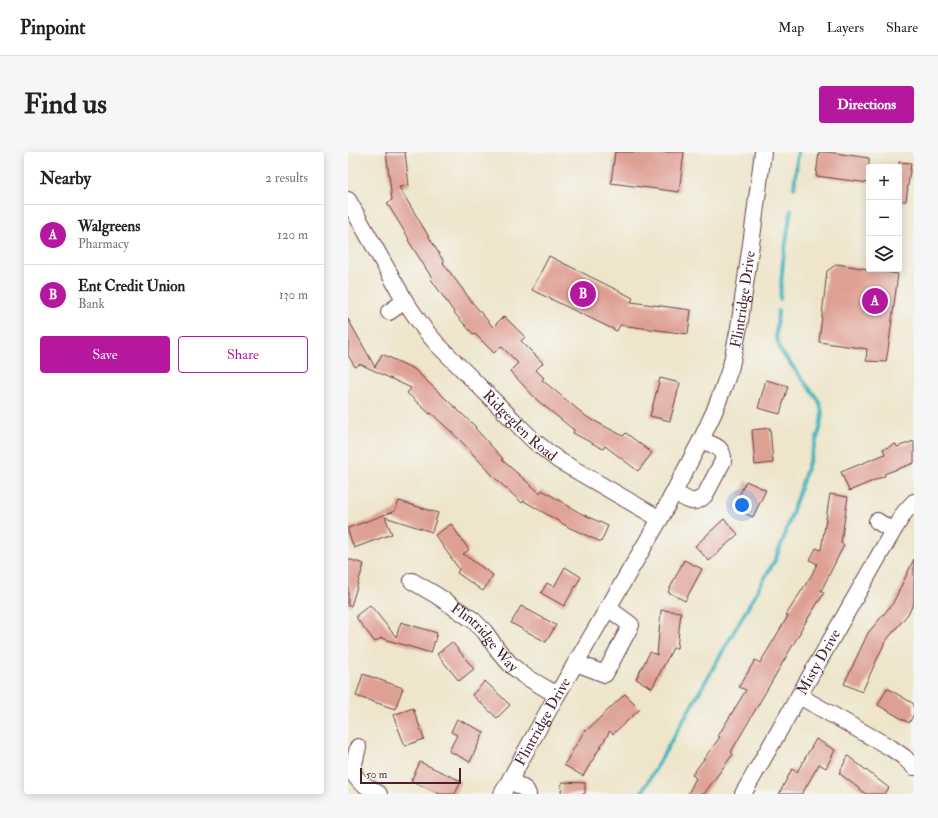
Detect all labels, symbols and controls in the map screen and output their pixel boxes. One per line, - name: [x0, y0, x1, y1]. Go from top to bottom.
- text: Pinpoint: [20, 16, 85, 40]
- text: Map: [778, 19, 804, 36]
- text: Layers: [826, 19, 864, 36]
- text: Share: [886, 19, 918, 36]
- button: Directions: [819, 86, 914, 123]
- text: Find us: [24, 87, 107, 122]
- map controls: [866, 164, 902, 272]
- button: +: [866, 164, 902, 200]
- text: Nearby: [40, 168, 91, 189]
- text: 2 results: [265, 170, 308, 186]
- button: −: [866, 200, 902, 236]
- text: Walgreens: [78, 217, 140, 236]
- text: A: [49, 227, 57, 243]
- text: 120 m: [277, 227, 308, 243]
- text: Pharmacy: [78, 236, 129, 252]
- button: layers: [866, 236, 902, 272]
- street label: Flintridge Drive: [726, 249, 760, 349]
- text: Ent Credit Union: [78, 277, 185, 296]
- pin: B: [570, 279, 596, 309]
- pin: A: [862, 286, 888, 316]
- text: B: [49, 287, 57, 303]
- text: 130 m: [279, 287, 308, 303]
- text: Bank: [78, 296, 105, 312]
- button: Save: [40, 336, 170, 373]
- button: Share: [178, 336, 308, 373]
- street label: Ridgeglen Road: [478, 386, 561, 466]
- your location: [732, 495, 752, 515]
- street label: Flintridge Way: [447, 599, 522, 677]
- street label: Misty Drive: [792, 626, 845, 698]
- street label: Flintridge Drive: [511, 674, 575, 769]
- scale bar: [360, 766, 461, 785]
- text: 50 m: [366, 768, 387, 781]

